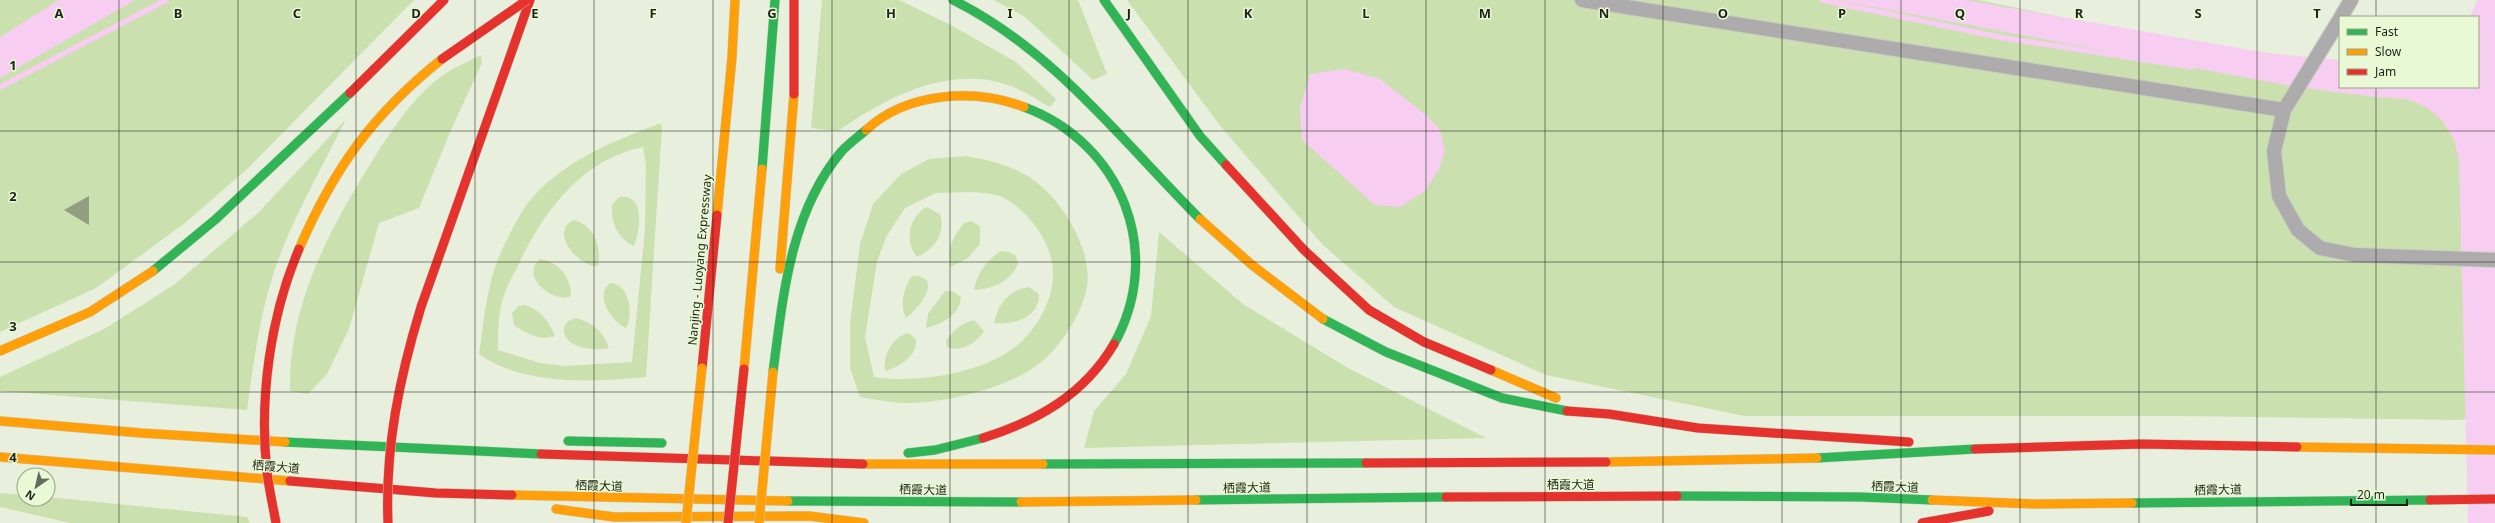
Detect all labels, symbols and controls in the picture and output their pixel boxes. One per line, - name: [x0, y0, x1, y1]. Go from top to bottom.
- text: A: [55, 4, 64, 22]
- text: B: [174, 4, 182, 22]
- text: C: [293, 4, 301, 22]
- text: D: [411, 4, 421, 22]
- text: E: [531, 4, 539, 22]
- text: F: [649, 4, 657, 22]
- text: G: [767, 4, 777, 22]
- text: H: [886, 4, 896, 22]
- text: I: [1007, 4, 1013, 22]
- text: J: [1126, 4, 1131, 22]
- text: K: [1244, 4, 1253, 22]
- text: L: [1362, 4, 1370, 22]
- text: M: [1479, 4, 1491, 22]
- text: N: [1599, 4, 1609, 22]
- text: O: [1718, 4, 1728, 22]
- text: P: [1838, 4, 1846, 22]
- text: Q: [1955, 4, 1965, 22]
- text: R: [2075, 4, 2084, 22]
- text: S: [2194, 4, 2202, 22]
- text: T: [2313, 4, 2321, 22]
- legend: [2339, 16, 2479, 88]
- text: Fast: [2375, 23, 2399, 40]
- text: Slow: [2375, 43, 2402, 60]
- text: 1: [9, 56, 17, 74]
- text: Jam: [2374, 63, 2396, 80]
- street label: Nanjing - Luoyang Expressway: [684, 173, 716, 346]
- text: 2: [9, 187, 17, 205]
- text: 3: [9, 317, 17, 335]
- text: 4: [9, 448, 17, 466]
- street label: 栖霞大道: [251, 456, 301, 477]
- north arrow: [16, 467, 56, 507]
- street label: 栖霞大道: [575, 476, 623, 495]
- street label: 栖霞大道: [1547, 476, 1595, 493]
- street label: 栖霞大道: [1871, 477, 1919, 496]
- street label: 栖霞大道: [1223, 479, 1271, 496]
- street label: 栖霞大道: [899, 481, 947, 498]
- street label: 栖霞大道: [2194, 481, 2242, 498]
- scale bar: [2351, 481, 2407, 507]
- text: 20 m: [2357, 486, 2385, 503]
- text: N: [22, 487, 38, 504]

